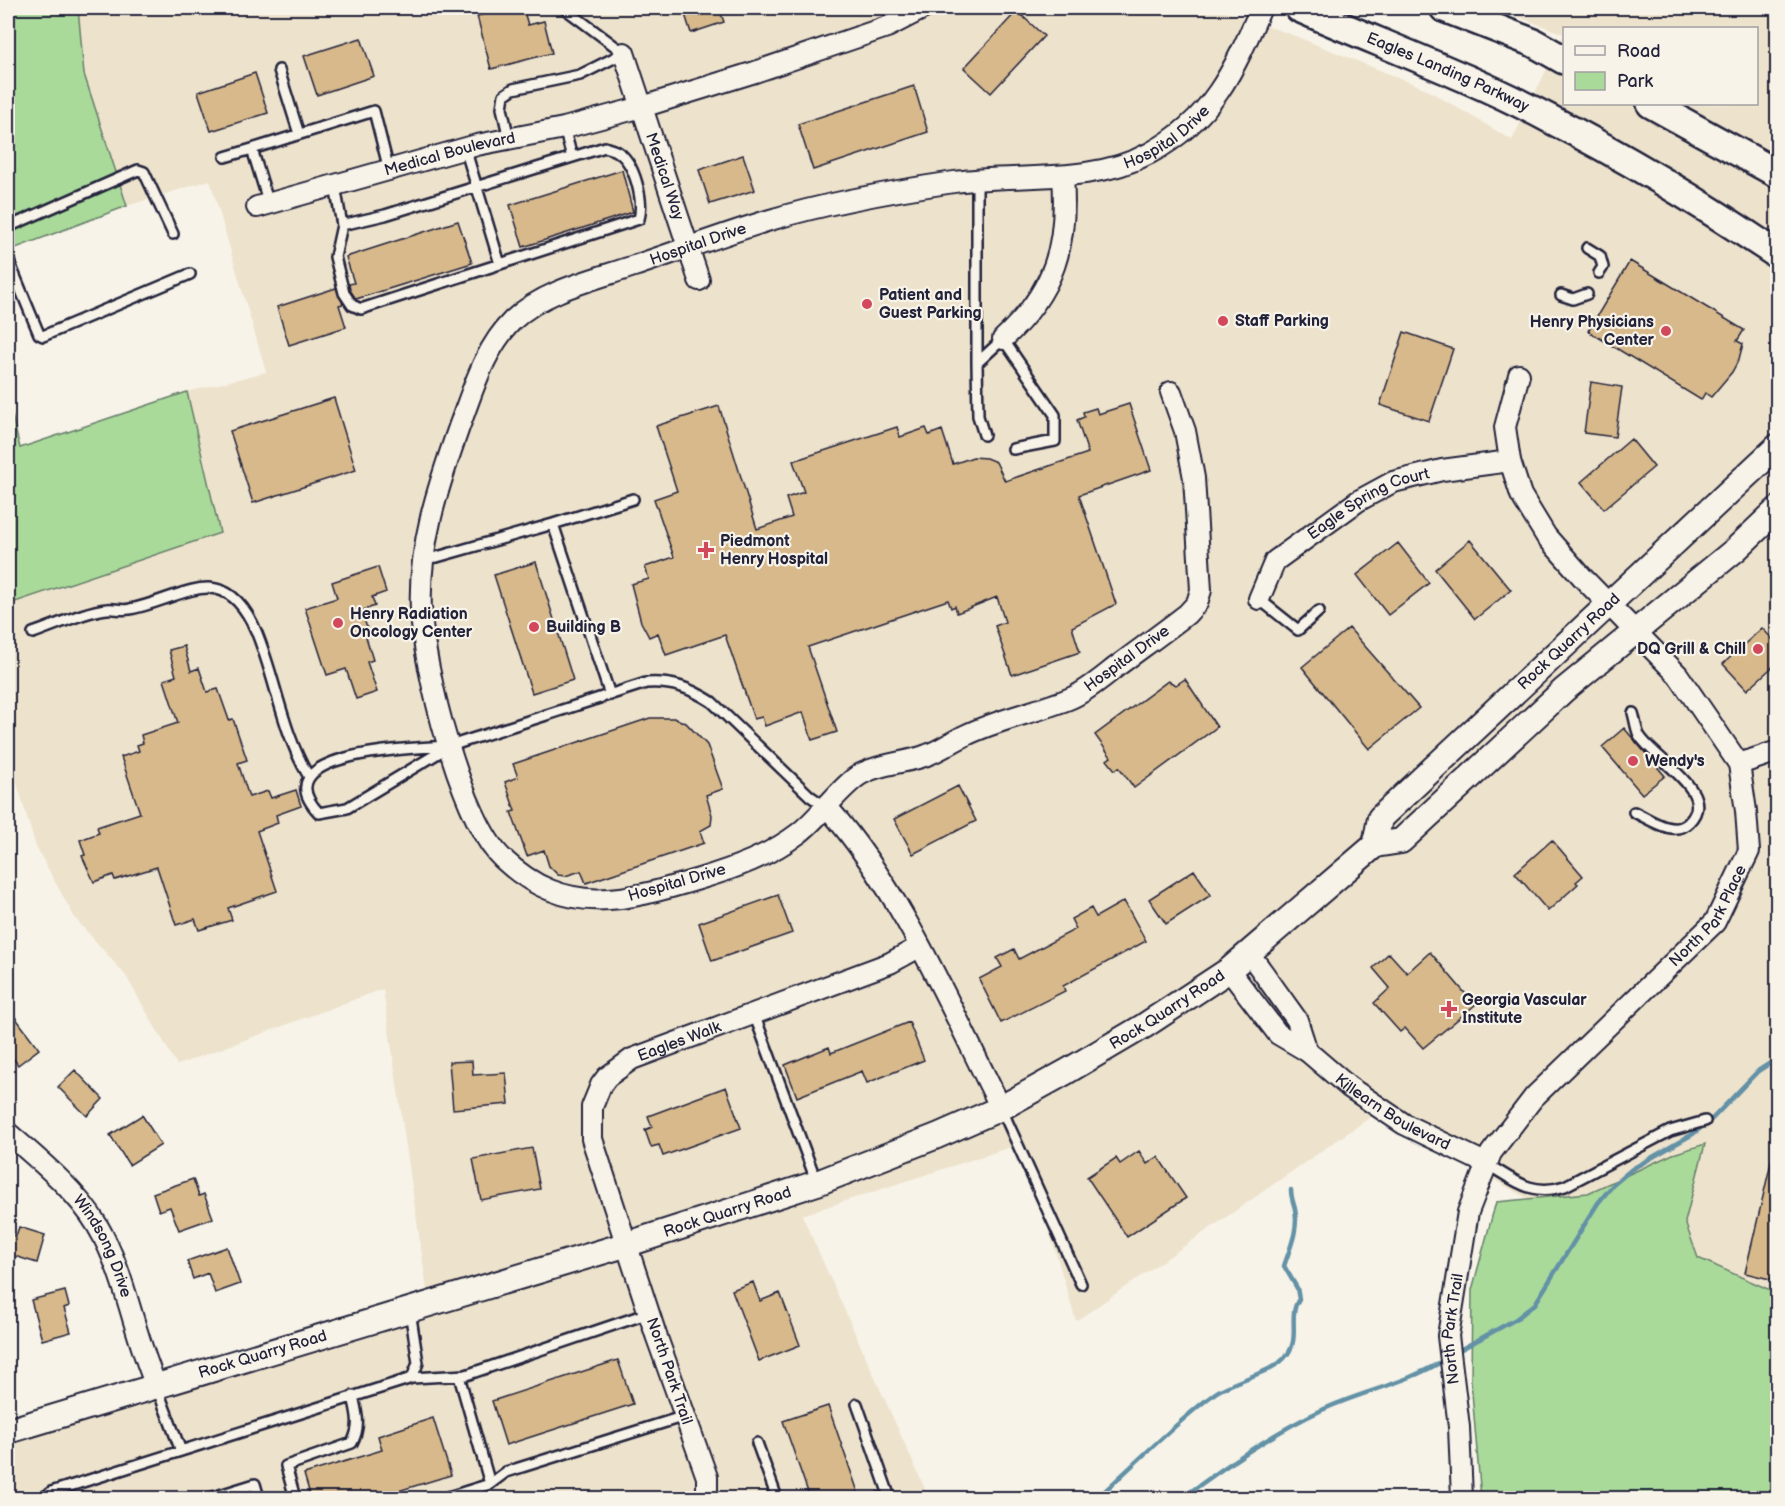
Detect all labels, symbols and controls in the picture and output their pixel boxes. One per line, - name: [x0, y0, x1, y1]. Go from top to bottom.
- legend: [1563, 27, 1758, 105]
- street label: Eagles Landing Parkway: [1364, 28, 1533, 116]
- text: Road: [1617, 41, 1661, 62]
- text: Park: [1617, 71, 1653, 92]
- street label: Hospital Drive: [1121, 101, 1214, 173]
- street label: Medical Boulevard: [382, 128, 517, 180]
- street label: Medical Way: [641, 130, 688, 223]
- street label: Hospital Drive: [647, 218, 749, 269]
- place label: Patient and Guest Parking: [879, 286, 982, 323]
- marker: Patient and Guest Parking: [860, 297, 874, 311]
- place label: Staff Parking: [1235, 312, 1329, 331]
- place label: Henry Physicians Center: [1530, 313, 1655, 350]
- marker: Staff Parking: [1216, 314, 1230, 328]
- marker: Henry Physicians Center: [1659, 324, 1673, 338]
- street label: Eagle Spring Court: [1304, 464, 1431, 544]
- place label: Piedmont Henry Hospital: [720, 532, 828, 569]
- marker: Piedmont Henry Hospital: [697, 541, 715, 559]
- street label: Rock Quarry Road: [1514, 589, 1624, 694]
- place label: Henry Radiation Oncology Center: [350, 605, 473, 642]
- marker: Henry Radiation Oncology Center: [331, 616, 345, 630]
- place label: Building B: [546, 618, 621, 637]
- marker: Building B: [527, 620, 541, 634]
- street label: Hospital Drive: [1081, 621, 1174, 696]
- place label: DQ Grill & Chill: [1637, 640, 1746, 659]
- marker: DQ Grill & Chill: [1751, 642, 1765, 656]
- place label: Wendy's: [1645, 752, 1705, 771]
- marker: Wendy's: [1626, 754, 1640, 768]
- street label: Hospital Drive: [626, 860, 729, 906]
- street label: North Park Place: [1665, 861, 1751, 971]
- street label: Rock Quarry Road: [1106, 966, 1228, 1054]
- place label: Georgia Vascular Institute: [1462, 991, 1587, 1028]
- marker: Georgia Vascular Institute: [1440, 1000, 1458, 1018]
- street label: Eagles Walk: [635, 1017, 724, 1066]
- street label: Killearn Boulevard: [1331, 1070, 1453, 1154]
- street label: Rock Quarry Road: [661, 1182, 794, 1241]
- street label: Windsong Drive: [69, 1191, 136, 1300]
- street label: North Park Trail: [1438, 1272, 1467, 1385]
- street label: North Park Trail: [642, 1315, 696, 1427]
- street label: Rock Quarry Road: [196, 1326, 329, 1383]

